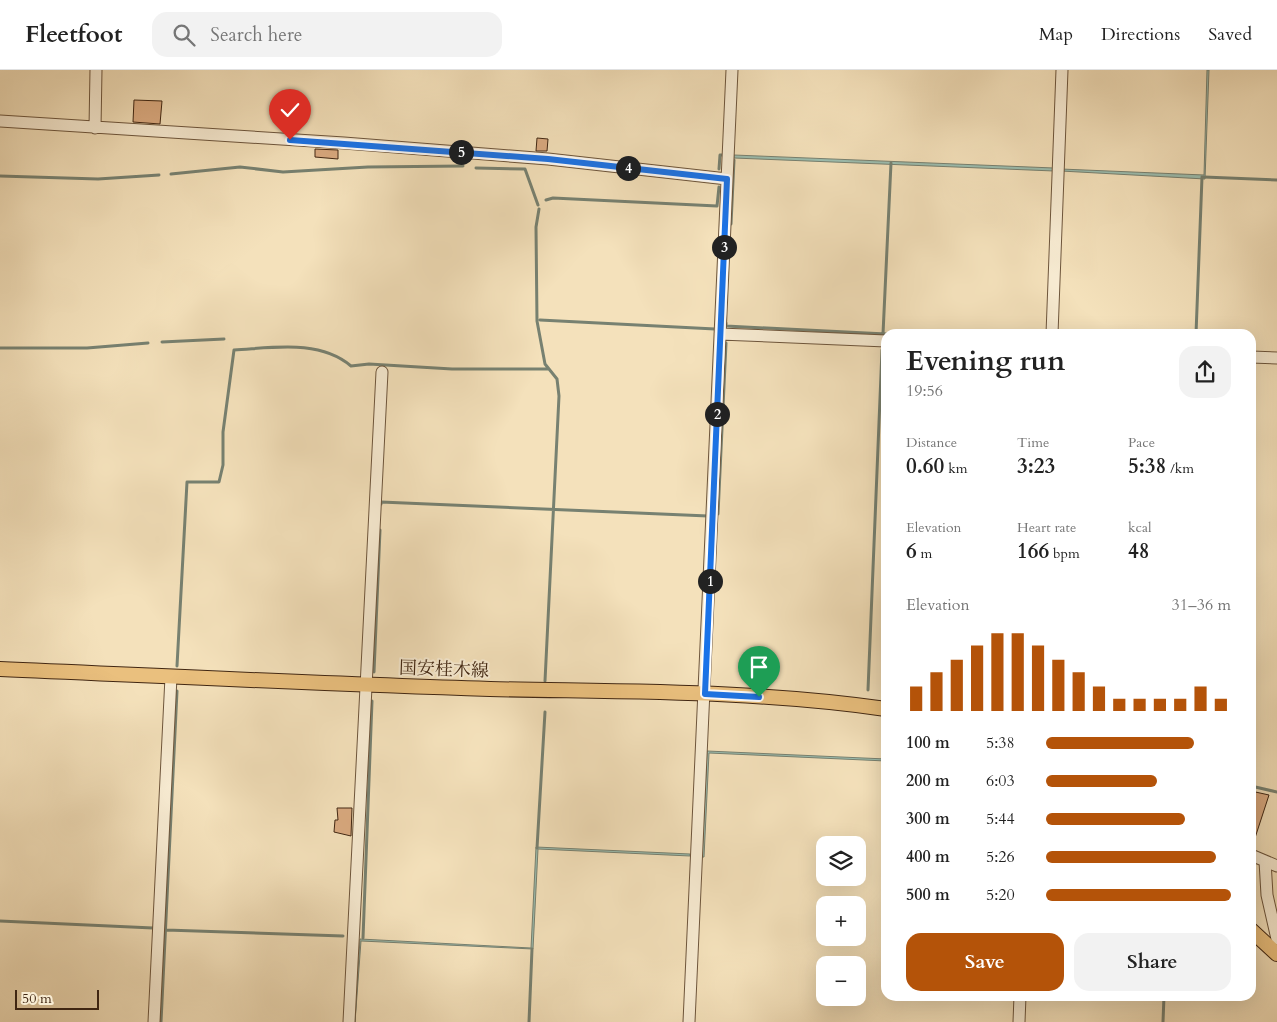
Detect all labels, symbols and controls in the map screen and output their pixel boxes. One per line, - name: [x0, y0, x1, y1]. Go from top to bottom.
- search box: [152, 12, 502, 57]
- text: Fleetfoot: [25, 18, 122, 51]
- icon: search: [170, 21, 198, 49]
- text: Search here: [210, 22, 302, 48]
- text: Map: [1039, 22, 1073, 47]
- text: Directions: [1101, 22, 1180, 47]
- text: Saved: [1208, 22, 1252, 47]
- pin: [269, 89, 311, 140]
- icon: check: [276, 96, 304, 124]
- pin: 5: [448, 140, 474, 164]
- text: 5: [458, 143, 465, 162]
- pin: 4: [616, 156, 640, 180]
- text: 4: [625, 159, 632, 178]
- pin: 3: [712, 234, 736, 260]
- text: 3: [721, 238, 728, 257]
- text: Evening run: [906, 342, 1065, 380]
- button: share: [1179, 346, 1231, 398]
- text: 19:56: [906, 380, 943, 402]
- pin: 2: [704, 402, 730, 426]
- text: 2: [714, 405, 721, 424]
- text: Distance: [906, 433, 957, 452]
- text: Time: [1017, 433, 1049, 452]
- text: Pace: [1128, 433, 1155, 452]
- text: 0.60: [906, 452, 944, 481]
- text: 3:23: [1017, 452, 1055, 481]
- text: 5:38: [1128, 452, 1166, 481]
- text: km: [944, 459, 967, 478]
- text: /km: [1166, 459, 1194, 478]
- text: Elevation: [906, 518, 962, 537]
- text: Heart rate: [1017, 518, 1076, 537]
- text: kcal: [1128, 518, 1152, 537]
- text: 6: [906, 537, 917, 566]
- text: 166: [1017, 537, 1049, 566]
- text: 48: [1128, 537, 1150, 566]
- text: m: [917, 544, 932, 563]
- text: bpm: [1049, 544, 1080, 563]
- pin: 1: [698, 568, 722, 594]
- text: 1: [707, 572, 714, 591]
- text: Elevation: [906, 594, 970, 616]
- text: 31–36 m: [1172, 594, 1231, 616]
- pin: [738, 646, 780, 697]
- icon: arrive: [745, 653, 773, 681]
- street label: 国安桂木線: [399, 655, 489, 684]
- text: 100 m: [906, 732, 950, 754]
- text: 5:38: [986, 732, 1015, 754]
- text: 200 m: [906, 770, 950, 792]
- text: 6:03: [986, 770, 1015, 792]
- text: 300 m: [906, 808, 950, 830]
- text: 5:44: [986, 808, 1015, 830]
- map controls: [816, 836, 866, 1006]
- button: layers: [816, 836, 866, 886]
- text: 400 m: [906, 846, 950, 868]
- text: 5:26: [986, 846, 1015, 868]
- text: 500 m: [906, 884, 950, 906]
- text: 5:20: [986, 884, 1015, 906]
- button: +: [816, 896, 866, 946]
- button: Save: [906, 933, 1064, 991]
- button: Share: [1074, 933, 1231, 991]
- button: −: [816, 956, 866, 1006]
- scale bar: [15, 987, 99, 1010]
- text: 50 m: [22, 989, 52, 1008]

